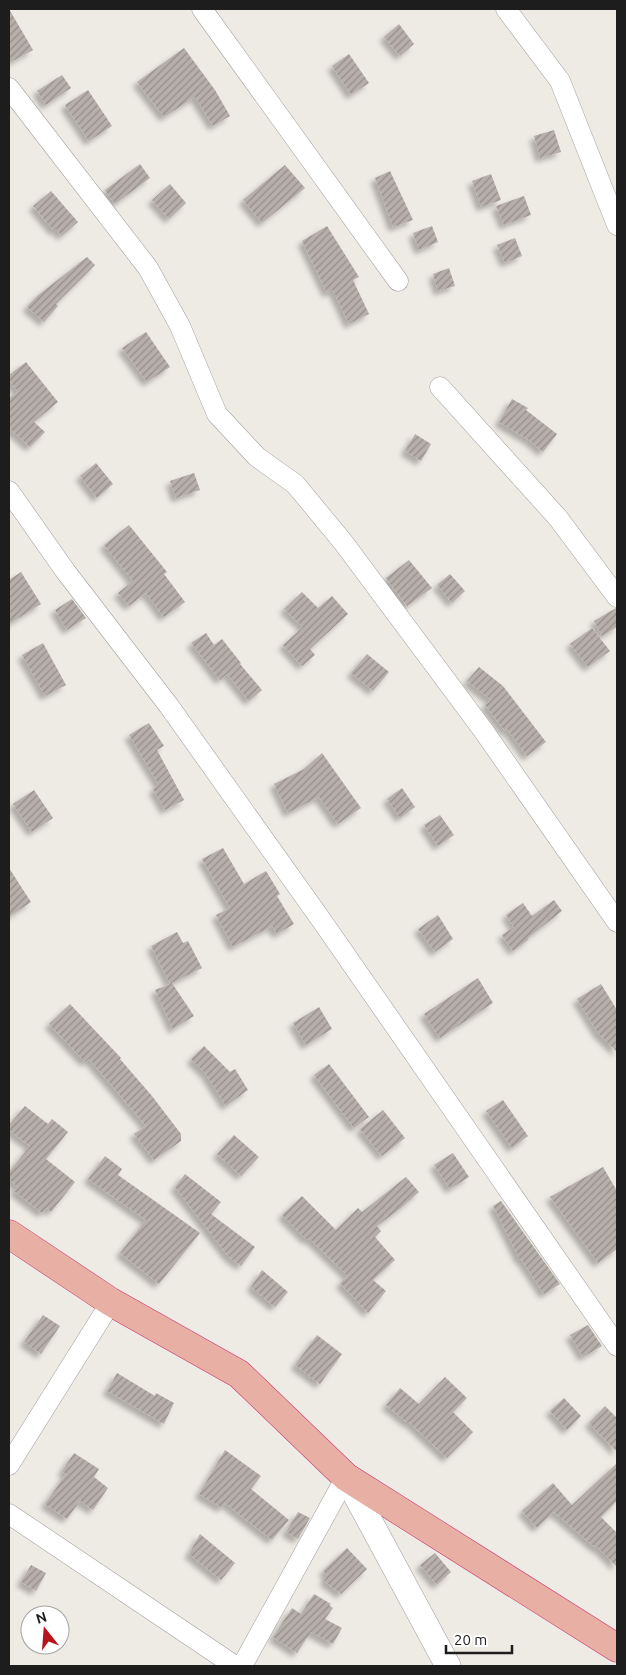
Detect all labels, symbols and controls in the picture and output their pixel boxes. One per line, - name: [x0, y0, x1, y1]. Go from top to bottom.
- north arrow: [20, 1605, 70, 1655]
- text: N: [34, 1608, 49, 1627]
- scale bar: [446, 1622, 512, 1654]
- text: 20 m: [454, 1631, 487, 1648]

